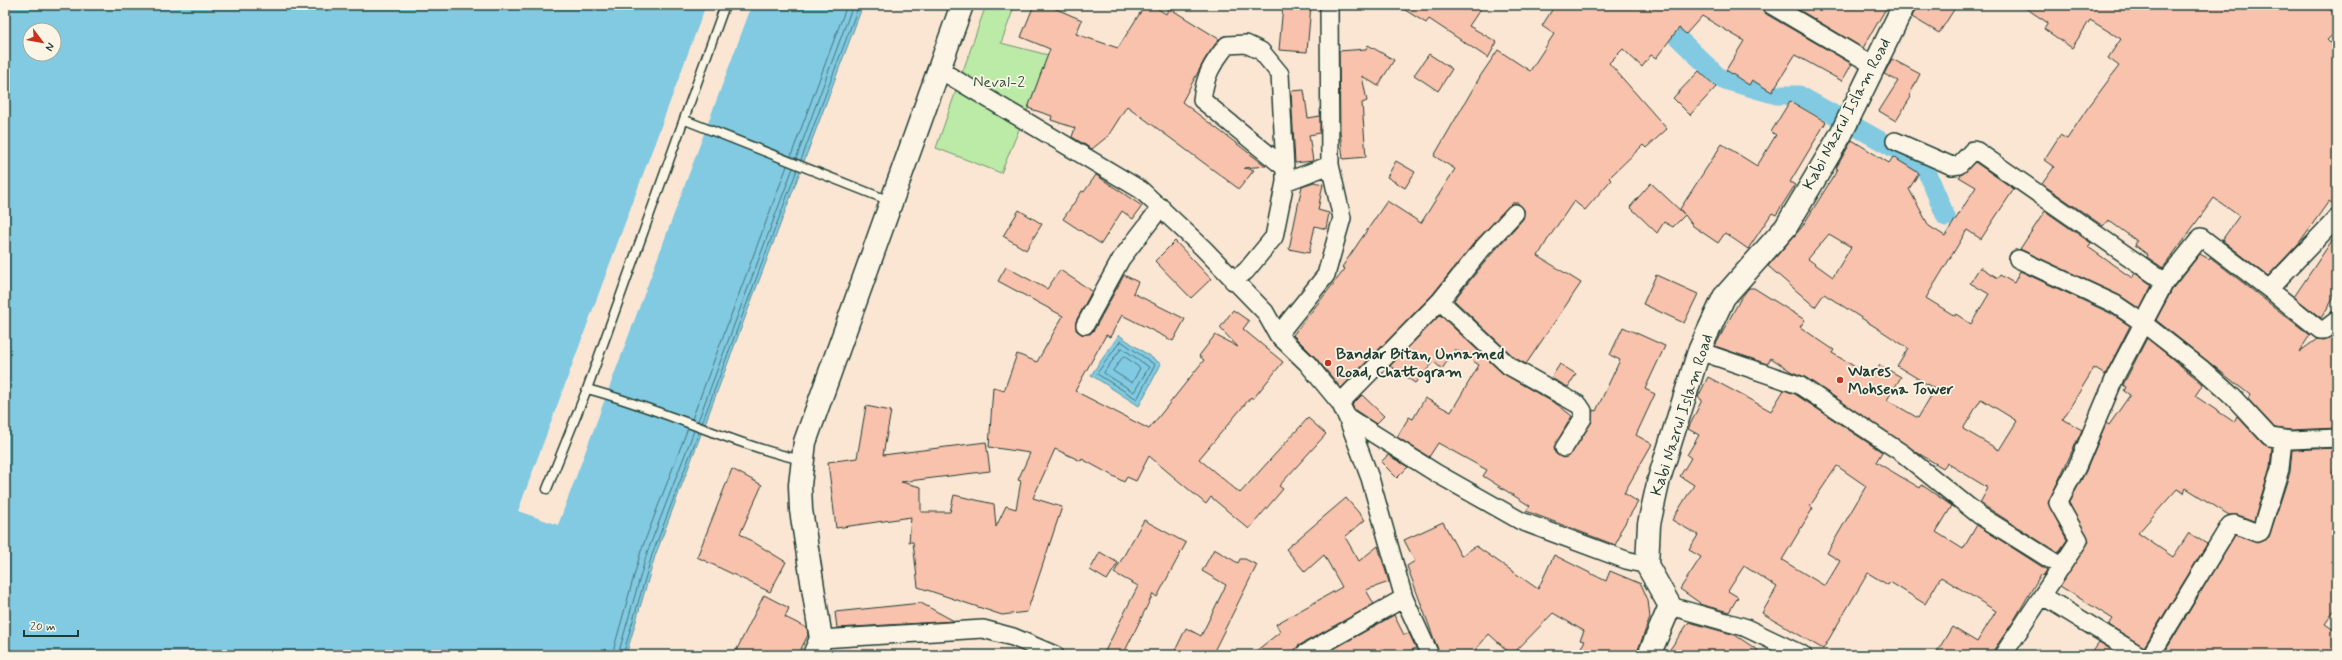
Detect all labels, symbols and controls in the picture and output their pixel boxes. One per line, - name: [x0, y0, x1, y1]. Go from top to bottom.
- north arrow: [22, 22, 62, 62]
- street label: Kabi Nazrul Islam Road: [1798, 35, 1896, 193]
- text: N: [42, 40, 58, 54]
- park label: Neval-2: [973, 72, 1025, 93]
- street label: Kabi Nazrul Islam Road: [1646, 331, 1718, 499]
- place label: Bandar Bitan, Unnamed Road, Chattogram: [1336, 344, 1504, 384]
- marker: Bandar Bitan, Unnamed Road, Chattogram: [1323, 358, 1333, 368]
- place label: Wares Mohsena Tower: [1847, 361, 1954, 400]
- marker: Wares Mohsena Tower: [1835, 375, 1845, 385]
- scale bar: [24, 612, 78, 638]
- text: 20 m: [30, 619, 56, 635]

